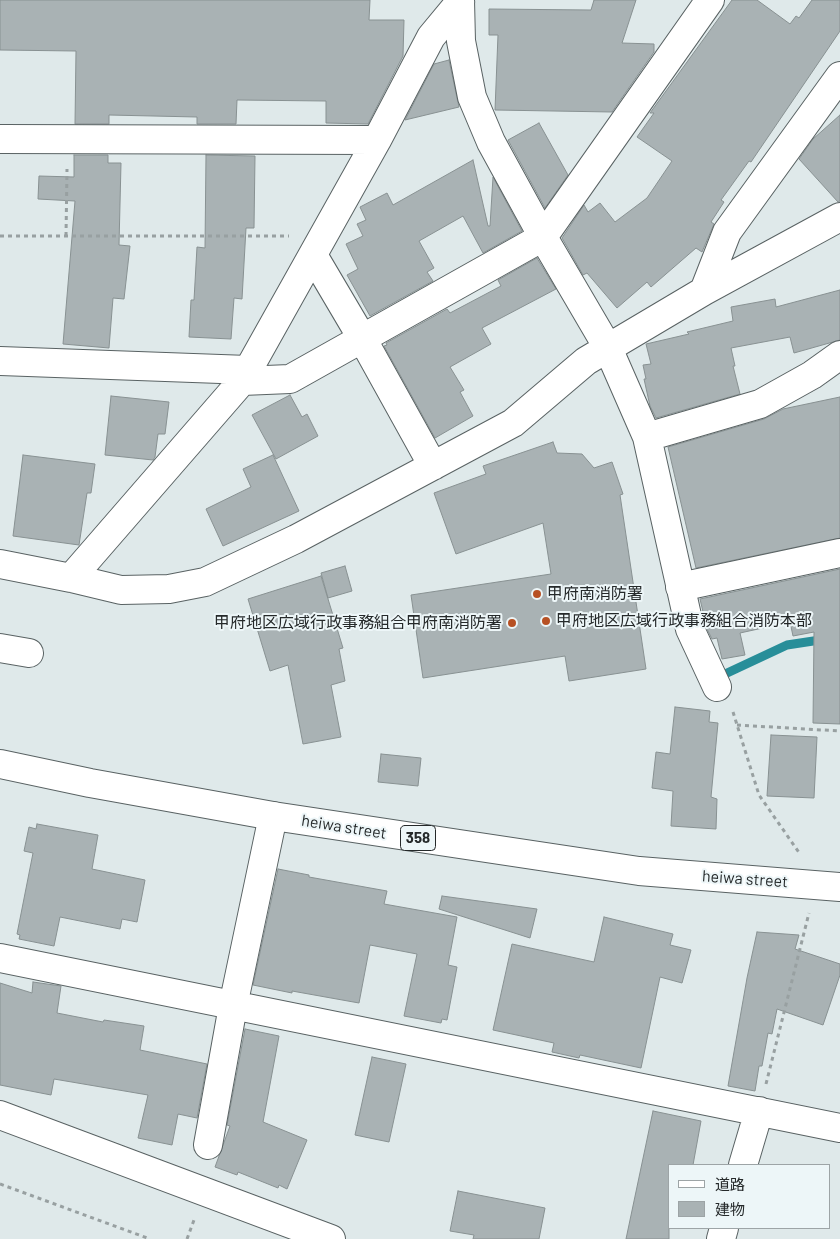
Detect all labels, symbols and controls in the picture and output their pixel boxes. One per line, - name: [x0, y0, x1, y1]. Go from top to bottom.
- place label: 甲府南消防署: [547, 584, 643, 604]
- marker: 甲府南消防署: [531, 588, 543, 600]
- place label: 甲府地区広域行政事務組合消防本部: [556, 611, 812, 631]
- place label: 甲府地区広域行政事務組合甲府南消防署: [214, 613, 502, 633]
- marker: 甲府地区広域行政事務組合消防本部: [540, 615, 552, 627]
- marker: 甲府地区広域行政事務組合甲府南消防署: [506, 617, 518, 629]
- street label: heiwa street: [300, 811, 388, 843]
- road number: 358: [400, 826, 436, 850]
- street label: heiwa street: [701, 866, 789, 892]
- legend: [668, 1164, 830, 1229]
- text: 道路: [715, 1175, 745, 1193]
- text: 建物: [715, 1200, 745, 1218]

